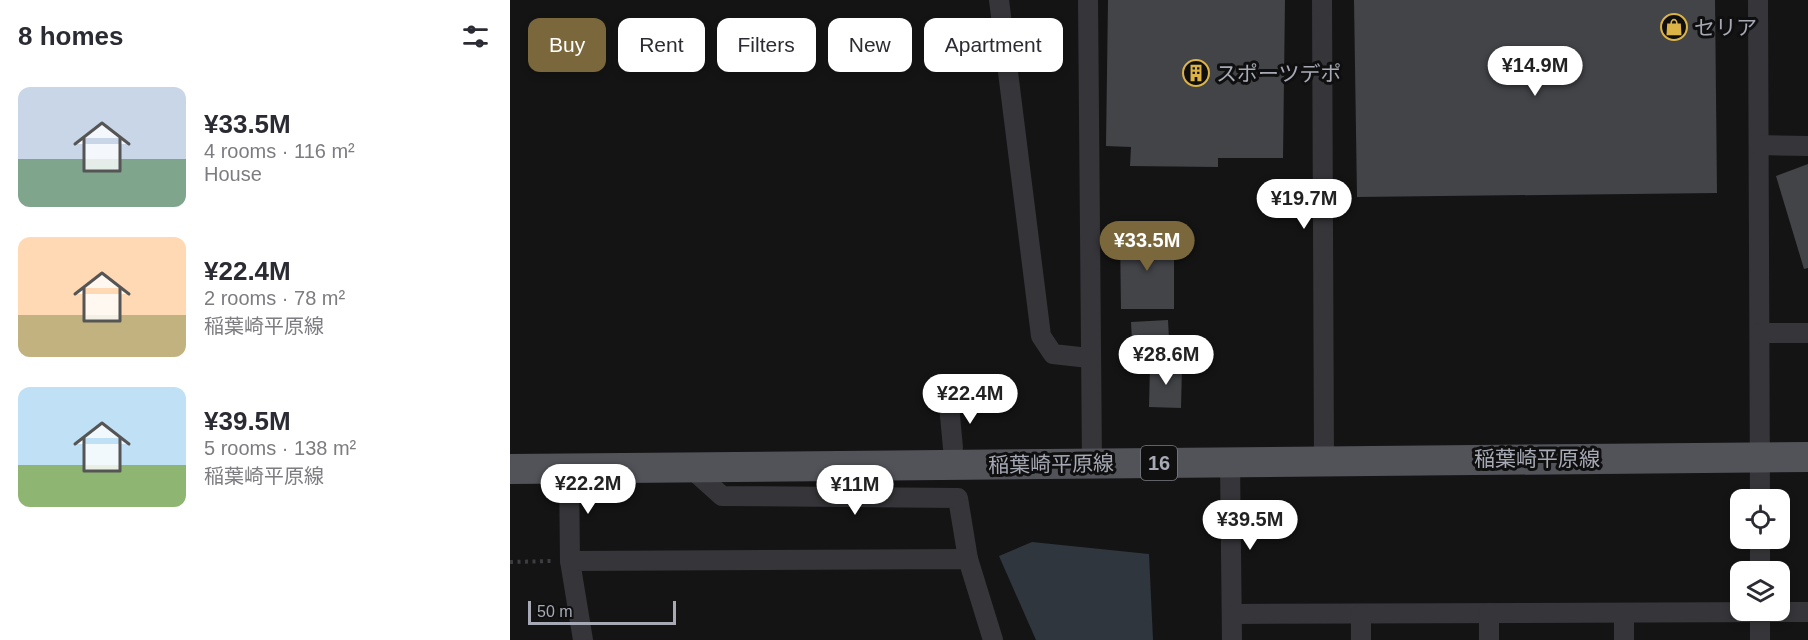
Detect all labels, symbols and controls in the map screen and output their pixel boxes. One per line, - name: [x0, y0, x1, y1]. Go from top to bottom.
- shop icon: セリア: [1659, 12, 1689, 42]
- place label: セリア: [1694, 16, 1757, 39]
- chip: Buy: [528, 18, 606, 72]
- chip: Rent: [618, 18, 705, 72]
- chip: Filters: [717, 18, 816, 72]
- chip: New: [828, 18, 912, 72]
- chip: Apartment: [924, 18, 1063, 72]
- icon: filters: [459, 20, 492, 53]
- text: 8 homes: [18, 21, 124, 51]
- pin: ¥14.9M: [1486, 46, 1584, 97]
- text: ¥14.9M: [1502, 54, 1568, 76]
- building icon: スポーツデポ: [1181, 58, 1211, 88]
- place label: スポーツデポ: [1216, 62, 1342, 85]
- text: ¥33.5M: [204, 109, 291, 139]
- icon: home: [66, 111, 138, 183]
- text: 4 rooms · 116 m²: [204, 140, 355, 162]
- text: House: [204, 163, 262, 185]
- pin: ¥19.7M: [1255, 179, 1353, 230]
- text: ¥19.7M: [1271, 187, 1337, 209]
- pin: ¥33.5M: [1098, 221, 1196, 272]
- text: ¥33.5M: [1114, 229, 1180, 251]
- text: ¥22.4M: [204, 256, 291, 286]
- icon: home: [66, 261, 138, 333]
- text: 2 rooms · 78 m²: [204, 287, 345, 309]
- text: 稲葉崎平原線: [204, 315, 324, 337]
- pin: ¥28.6M: [1117, 335, 1215, 386]
- text: ¥28.6M: [1133, 343, 1199, 365]
- pin: ¥22.4M: [921, 374, 1019, 425]
- text: ¥22.4M: [937, 382, 1003, 404]
- text: ¥39.5M: [204, 406, 291, 436]
- icon: home: [66, 411, 138, 483]
- text: 5 rooms · 138 m²: [204, 437, 356, 459]
- road number: 16: [1141, 446, 1177, 480]
- street label: 稲葉崎平原線: [1474, 447, 1600, 470]
- street label: 稲葉崎平原線: [988, 451, 1114, 477]
- pin: ¥22.2M: [539, 464, 637, 515]
- text: 稲葉崎平原線: [204, 465, 324, 487]
- pin: ¥11M: [819, 465, 891, 516]
- text: ¥22.2M: [555, 472, 621, 494]
- text: ¥11M: [831, 473, 879, 495]
- map controls: [1730, 489, 1790, 621]
- button: locate: [1730, 489, 1790, 549]
- pin: ¥39.5M: [1201, 500, 1299, 551]
- text: ¥39.5M: [1217, 508, 1283, 530]
- button: layers: [1730, 561, 1790, 621]
- scale bar: [528, 598, 676, 626]
- text: 50 m: [537, 603, 573, 620]

